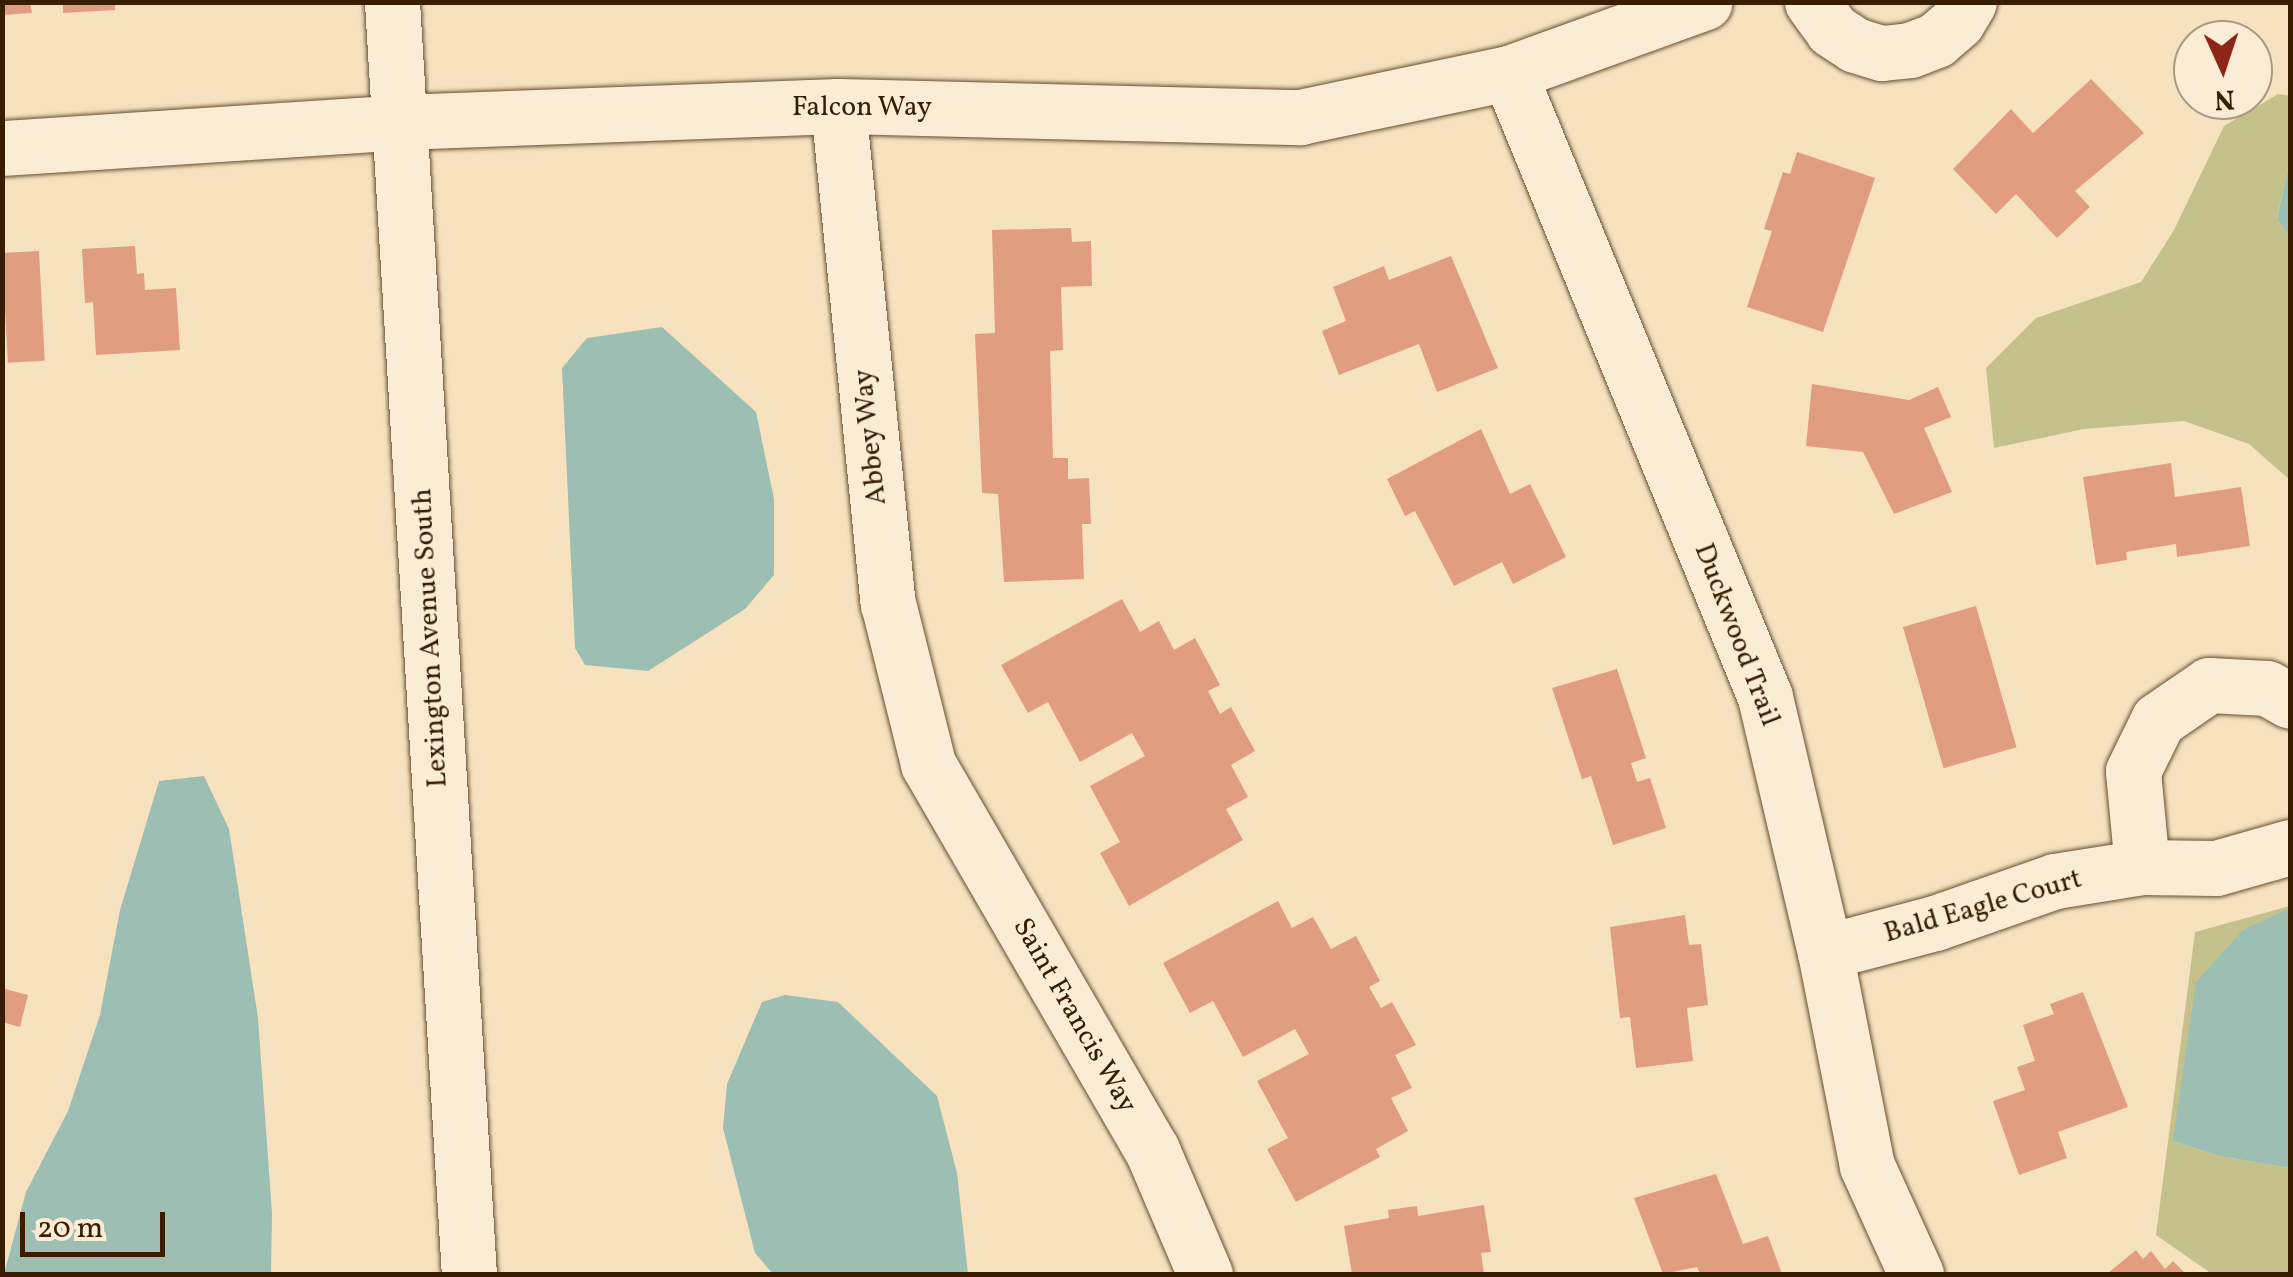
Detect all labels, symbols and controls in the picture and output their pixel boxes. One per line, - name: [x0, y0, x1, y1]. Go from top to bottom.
- north arrow: [2173, 20, 2273, 120]
- text: N: [2213, 78, 2236, 118]
- street label: Falcon Way: [792, 91, 932, 125]
- street label: Abbey Way: [847, 367, 895, 507]
- street label: Lexington Avenue South: [406, 488, 456, 788]
- street label: Duckwood Trail: [1686, 539, 1786, 731]
- street label: Bald Eagle Court: [1880, 863, 2086, 951]
- street label: Saint Francis Way: [1004, 912, 1144, 1120]
- scale bar: [25, 1192, 170, 1254]
- text: 20 m: [37, 1208, 103, 1250]

